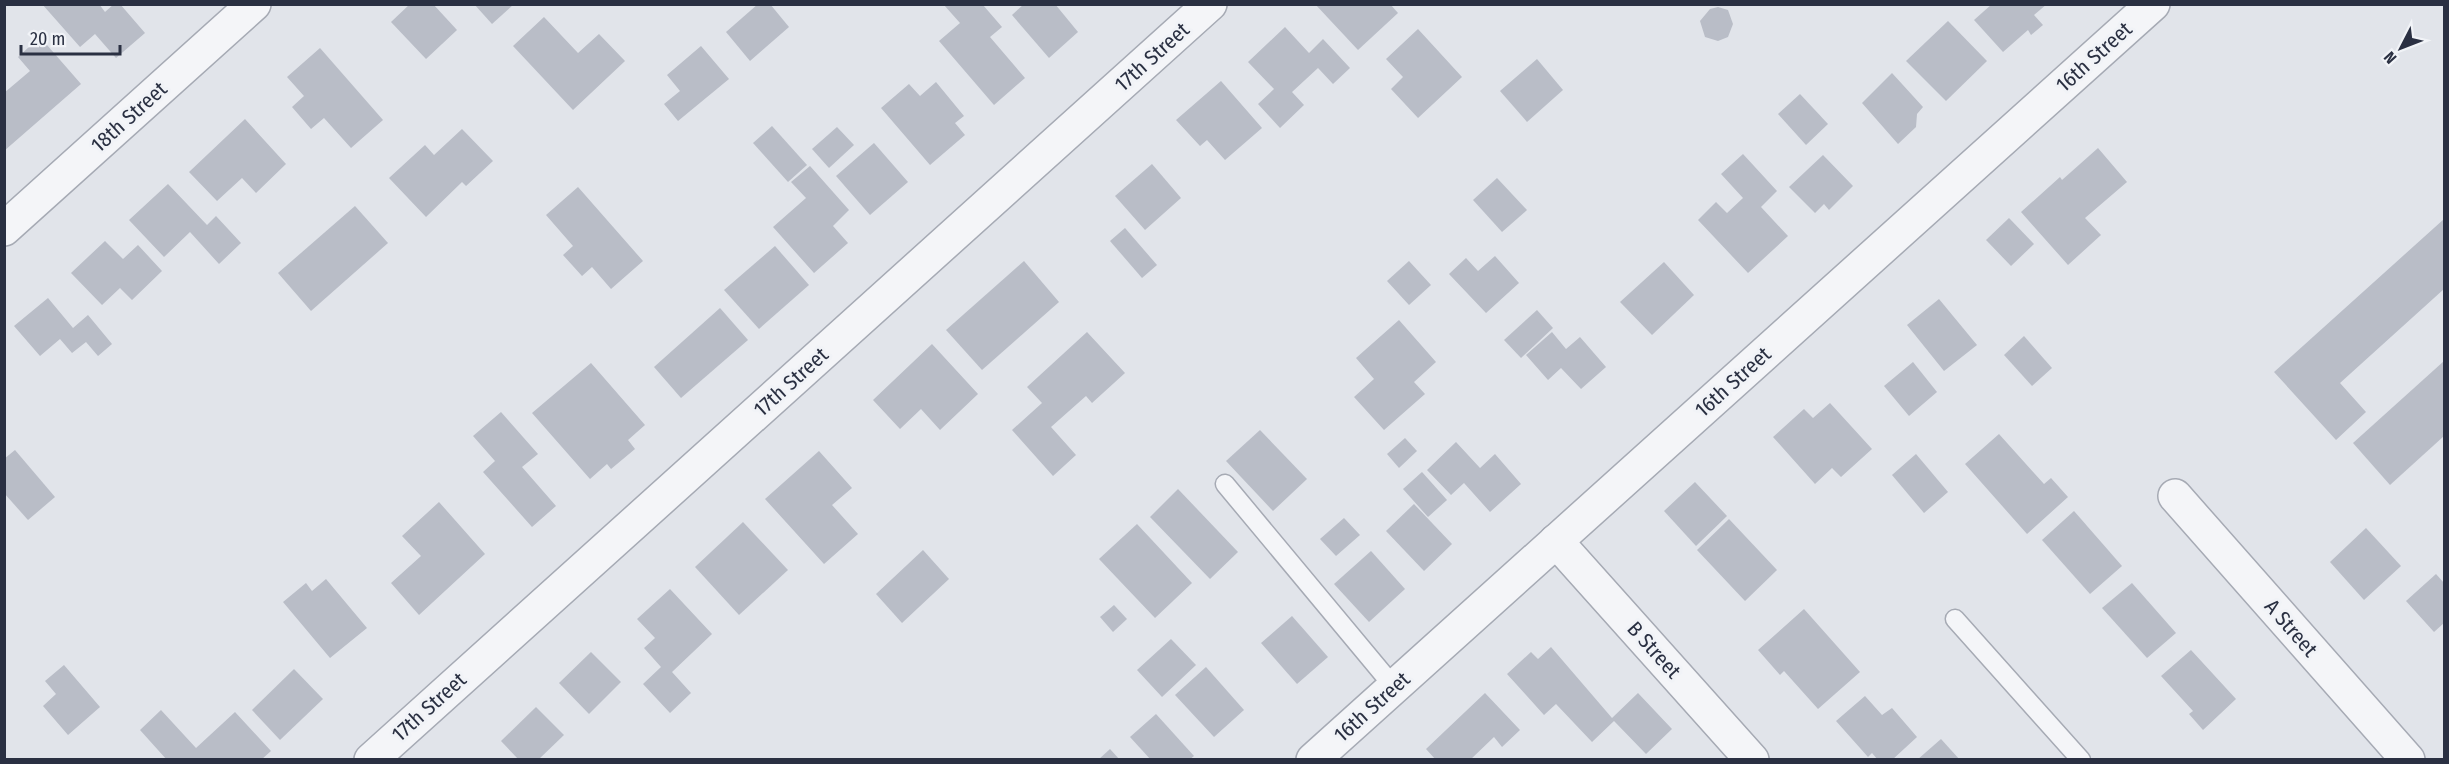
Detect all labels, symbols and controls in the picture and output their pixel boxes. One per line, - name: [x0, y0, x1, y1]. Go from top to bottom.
- street label: 16th Street: [2051, 16, 2137, 98]
- street label: 17th Street: [1109, 17, 1195, 97]
- scale bar: [21, 18, 120, 56]
- north arrow: [2371, 18, 2431, 78]
- text: 20 m: [30, 28, 65, 50]
- text: N: [2380, 48, 2400, 68]
- street label: 18th Street: [86, 76, 172, 158]
- street label: 16th Street: [1690, 341, 1776, 423]
- street label: 17th Street: [748, 342, 834, 422]
- street label: A Street: [2259, 594, 2323, 662]
- street label: B Street: [1622, 616, 1687, 684]
- street label: 16th Street: [1329, 666, 1415, 748]
- street label: 17th Street: [386, 667, 472, 747]

